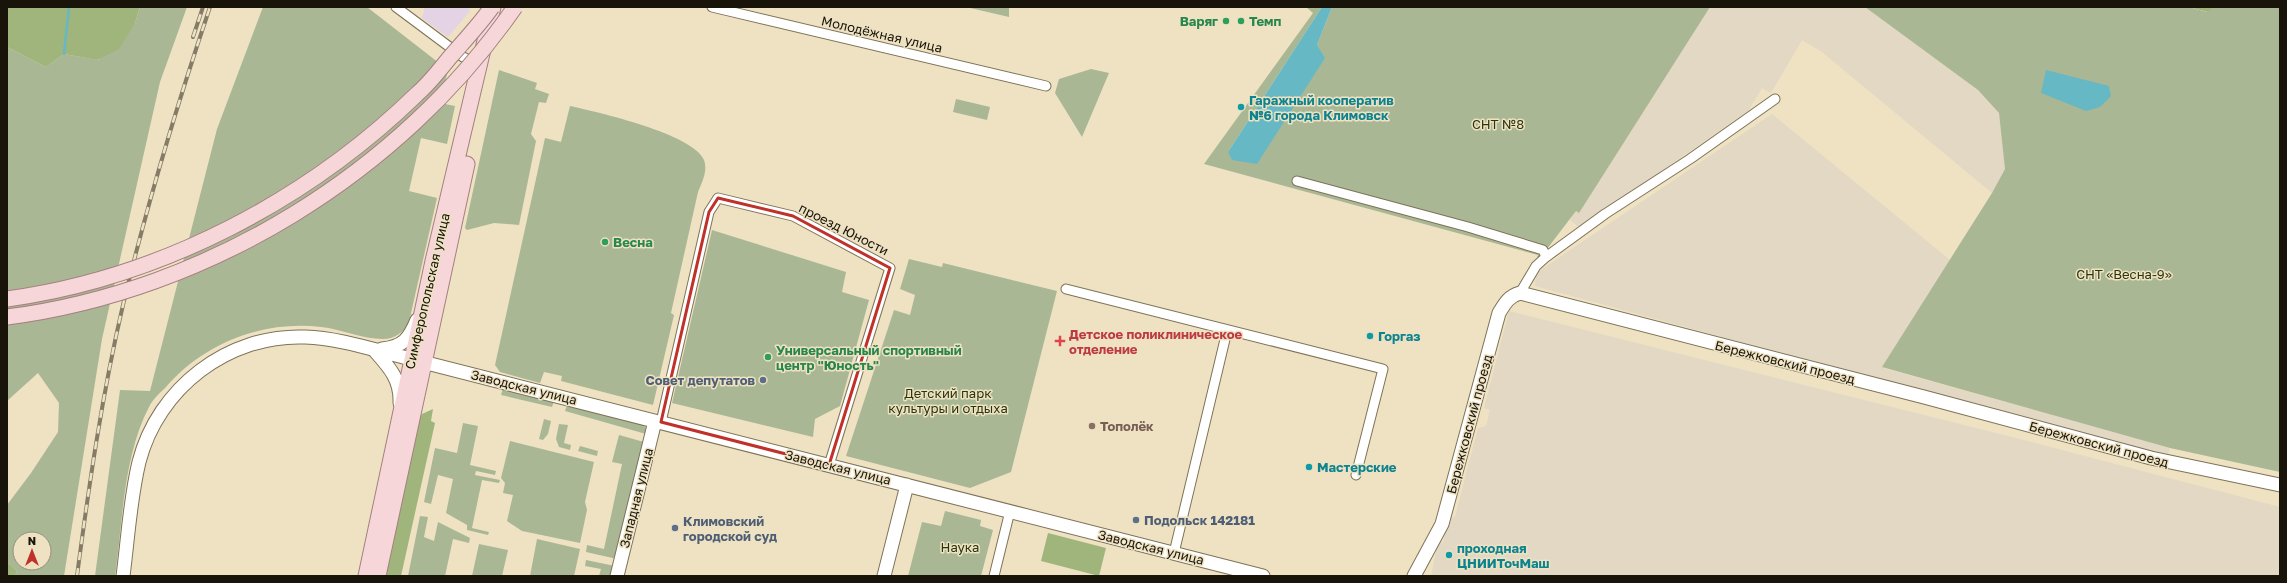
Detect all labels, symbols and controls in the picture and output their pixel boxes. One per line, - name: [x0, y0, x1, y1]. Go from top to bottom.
- street label: Молодёжная улица: [820, 12, 944, 56]
- place label: Варяг: [1180, 13, 1218, 29]
- place label: Темп: [1249, 13, 1281, 29]
- marker: Варяг: [1221, 16, 1231, 26]
- marker: Темп: [1236, 16, 1246, 26]
- place label: Гаражный кооператив №6 города Климовск: [1249, 92, 1394, 123]
- marker: Гаражный кооператив №6 города Климовск: [1236, 102, 1246, 112]
- park label: СНТ №8: [1472, 116, 1524, 132]
- street label: проезд Юности: [796, 200, 892, 258]
- street label: Симферопольская улица: [401, 211, 453, 371]
- place label: Весна: [613, 234, 653, 250]
- marker: Весна: [600, 237, 610, 247]
- park label: СНТ «Весна-9»: [2076, 266, 2172, 282]
- place label: Детское поликлиническое отделение: [1069, 326, 1243, 357]
- place label: Горгаз: [1378, 328, 1420, 344]
- marker: Горгаз: [1365, 331, 1375, 341]
- marker: Детское поликлиническое отделение: [1054, 335, 1066, 347]
- street label: Бережковский проезд: [1713, 337, 1857, 387]
- place label: Универсальный спортивный центр "Юность": [776, 342, 962, 373]
- marker: Универсальный спортивный центр "Юность": [763, 352, 773, 362]
- street label: Бережковский проезд: [1443, 352, 1495, 495]
- street label: Заводская улица: [469, 366, 579, 408]
- place label: Совет депутатов: [645, 372, 755, 388]
- marker: Совет депутатов: [758, 375, 768, 385]
- park label: Детский парк культуры и отдыха: [888, 385, 1008, 416]
- place label: Тополёк: [1100, 418, 1154, 434]
- street label: Бережковский проезд: [2028, 418, 2171, 470]
- marker: Тополёк: [1087, 421, 1097, 431]
- street label: Западная улица: [616, 446, 656, 550]
- street label: Заводская улица: [783, 446, 893, 488]
- place label: Мастерские: [1317, 459, 1397, 475]
- marker: Мастерские: [1304, 462, 1314, 472]
- place label: Подольск 142181: [1144, 512, 1255, 528]
- place label: Климовский городской суд: [683, 513, 777, 544]
- marker: Подольск 142181: [1131, 515, 1141, 525]
- marker: Климовский городской суд: [670, 523, 680, 533]
- street label: Заводская улица: [1096, 526, 1206, 568]
- north arrow: [12, 531, 52, 571]
- text: N: [28, 534, 36, 547]
- park label: Наука: [941, 539, 979, 555]
- place label: проходная ЦНИИТочМаш: [1457, 540, 1550, 571]
- marker: проходная ЦНИИТочМаш: [1444, 550, 1454, 560]

